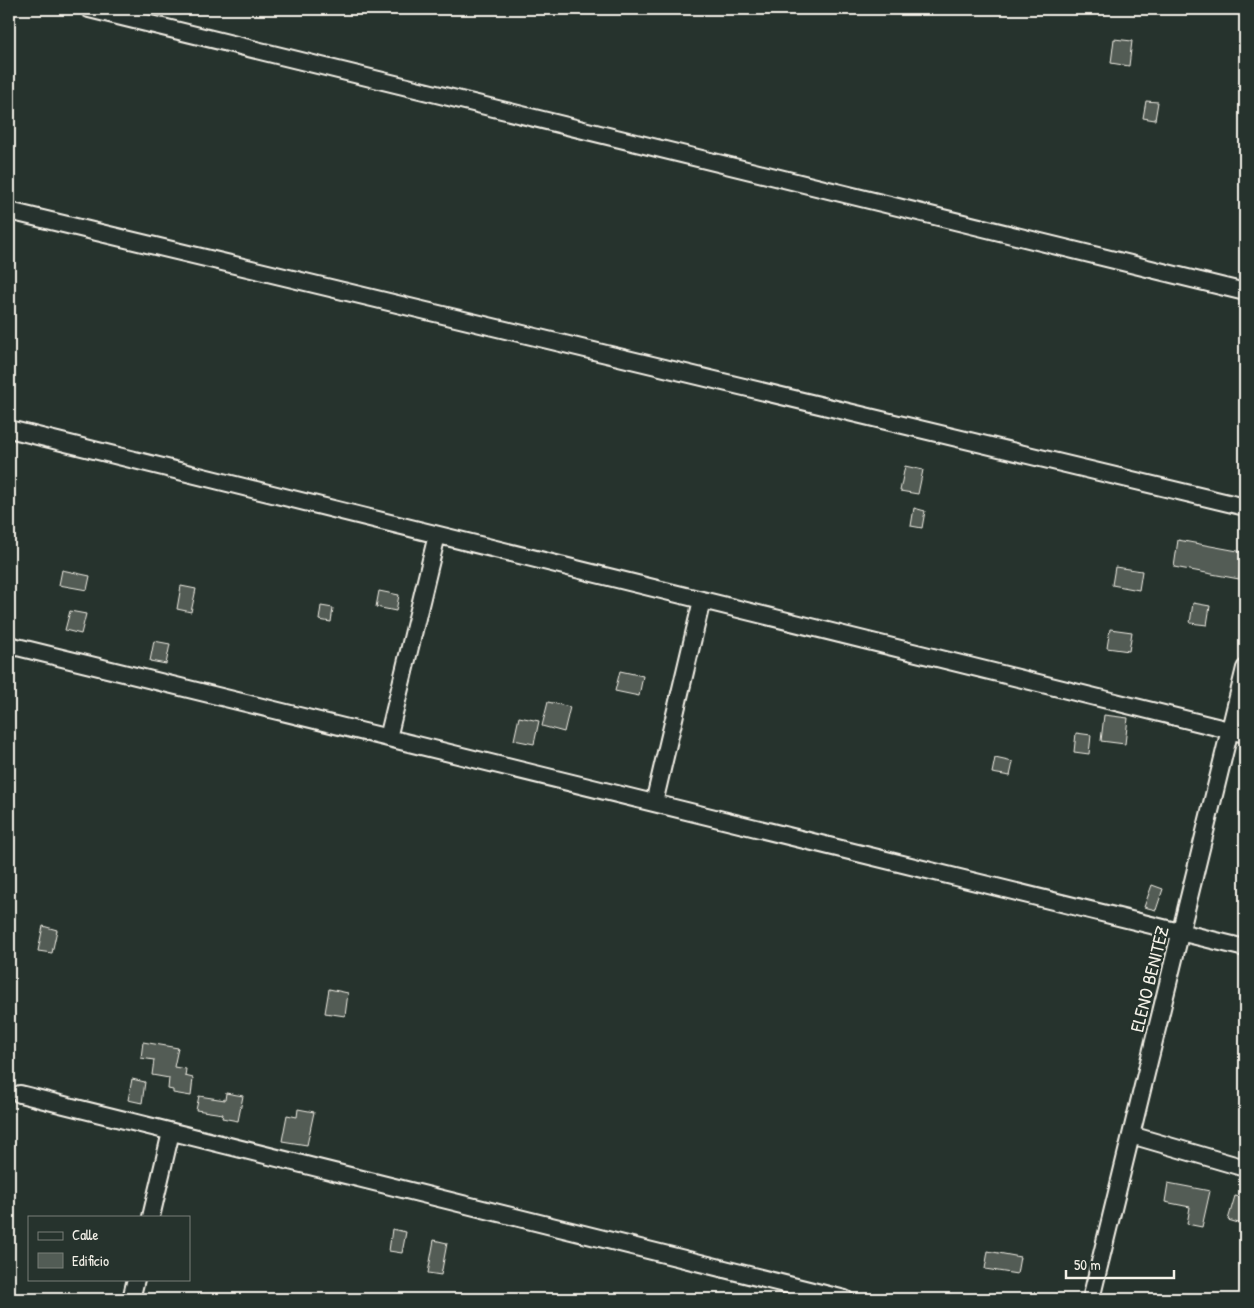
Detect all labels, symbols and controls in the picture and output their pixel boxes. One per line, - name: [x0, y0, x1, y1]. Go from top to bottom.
- street label: ELENO BENITEZ: [1123, 923, 1175, 1035]
- legend: [28, 1216, 190, 1280]
- text: Calle: [72, 1224, 99, 1245]
- scale bar: [1066, 1248, 1174, 1280]
- text: Edificio: [72, 1250, 109, 1271]
- text: 50 m: [1074, 1254, 1101, 1275]

